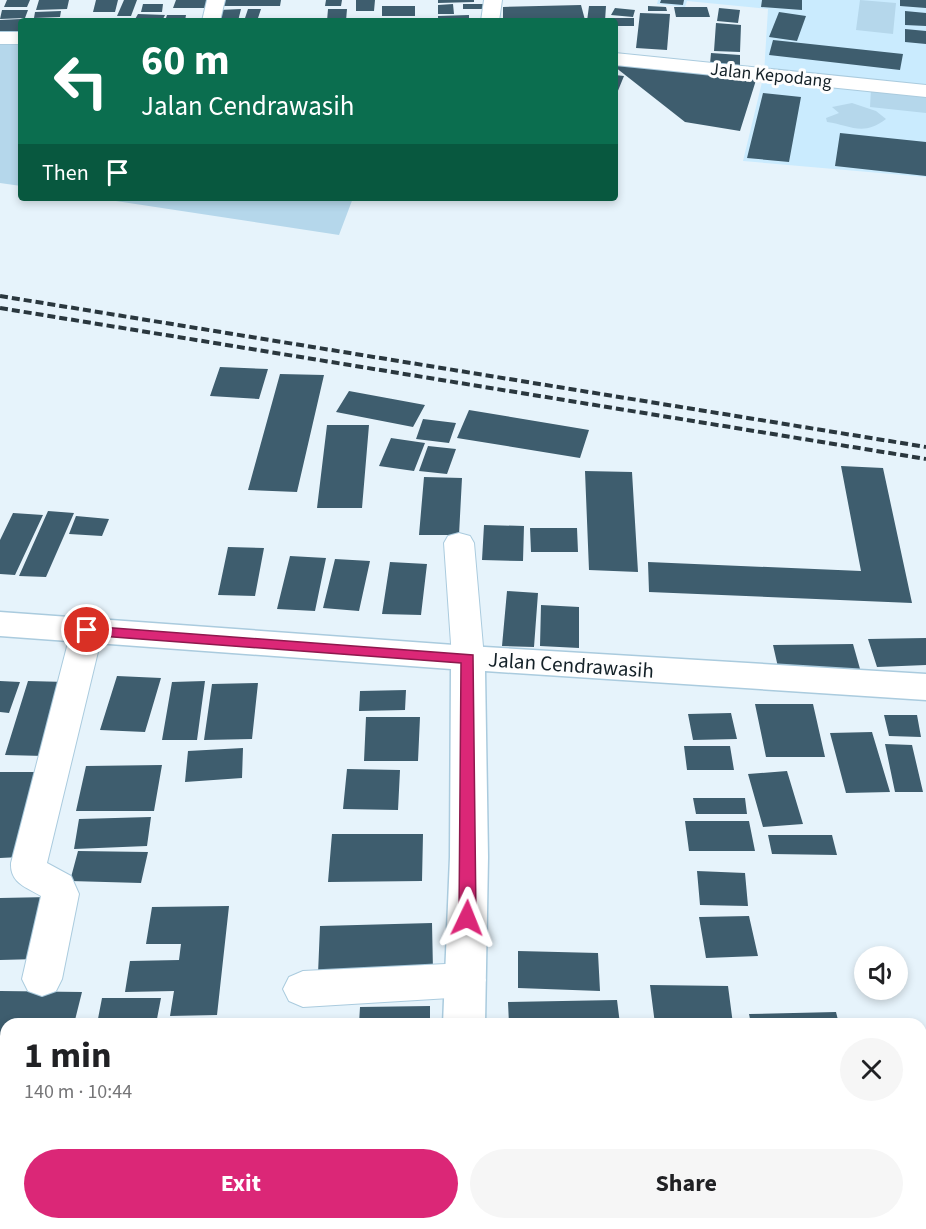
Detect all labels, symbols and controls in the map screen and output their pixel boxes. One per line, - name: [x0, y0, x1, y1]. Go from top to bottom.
- text: 60 m: [141, 31, 230, 91]
- icon: left: [42, 42, 120, 120]
- street label: Jalan Kepodang: [709, 57, 833, 94]
- text: Jalan Cendrawasih: [141, 87, 355, 126]
- icon: arrive: [101, 156, 134, 189]
- text: Then: [42, 157, 89, 189]
- pin: [61, 604, 112, 655]
- icon: arrive: [70, 613, 103, 646]
- street label: Jalan Cendrawasih: [487, 644, 655, 686]
- position arrow: [435, 886, 499, 950]
- map controls: [854, 946, 908, 1000]
- button: sound: [854, 946, 908, 1000]
- text: 1 min: [24, 1030, 112, 1081]
- button: close: [840, 1038, 903, 1101]
- text: 140 m · 10:44: [24, 1078, 132, 1106]
- button: Exit: [24, 1149, 458, 1218]
- button: Share: [470, 1149, 903, 1218]

